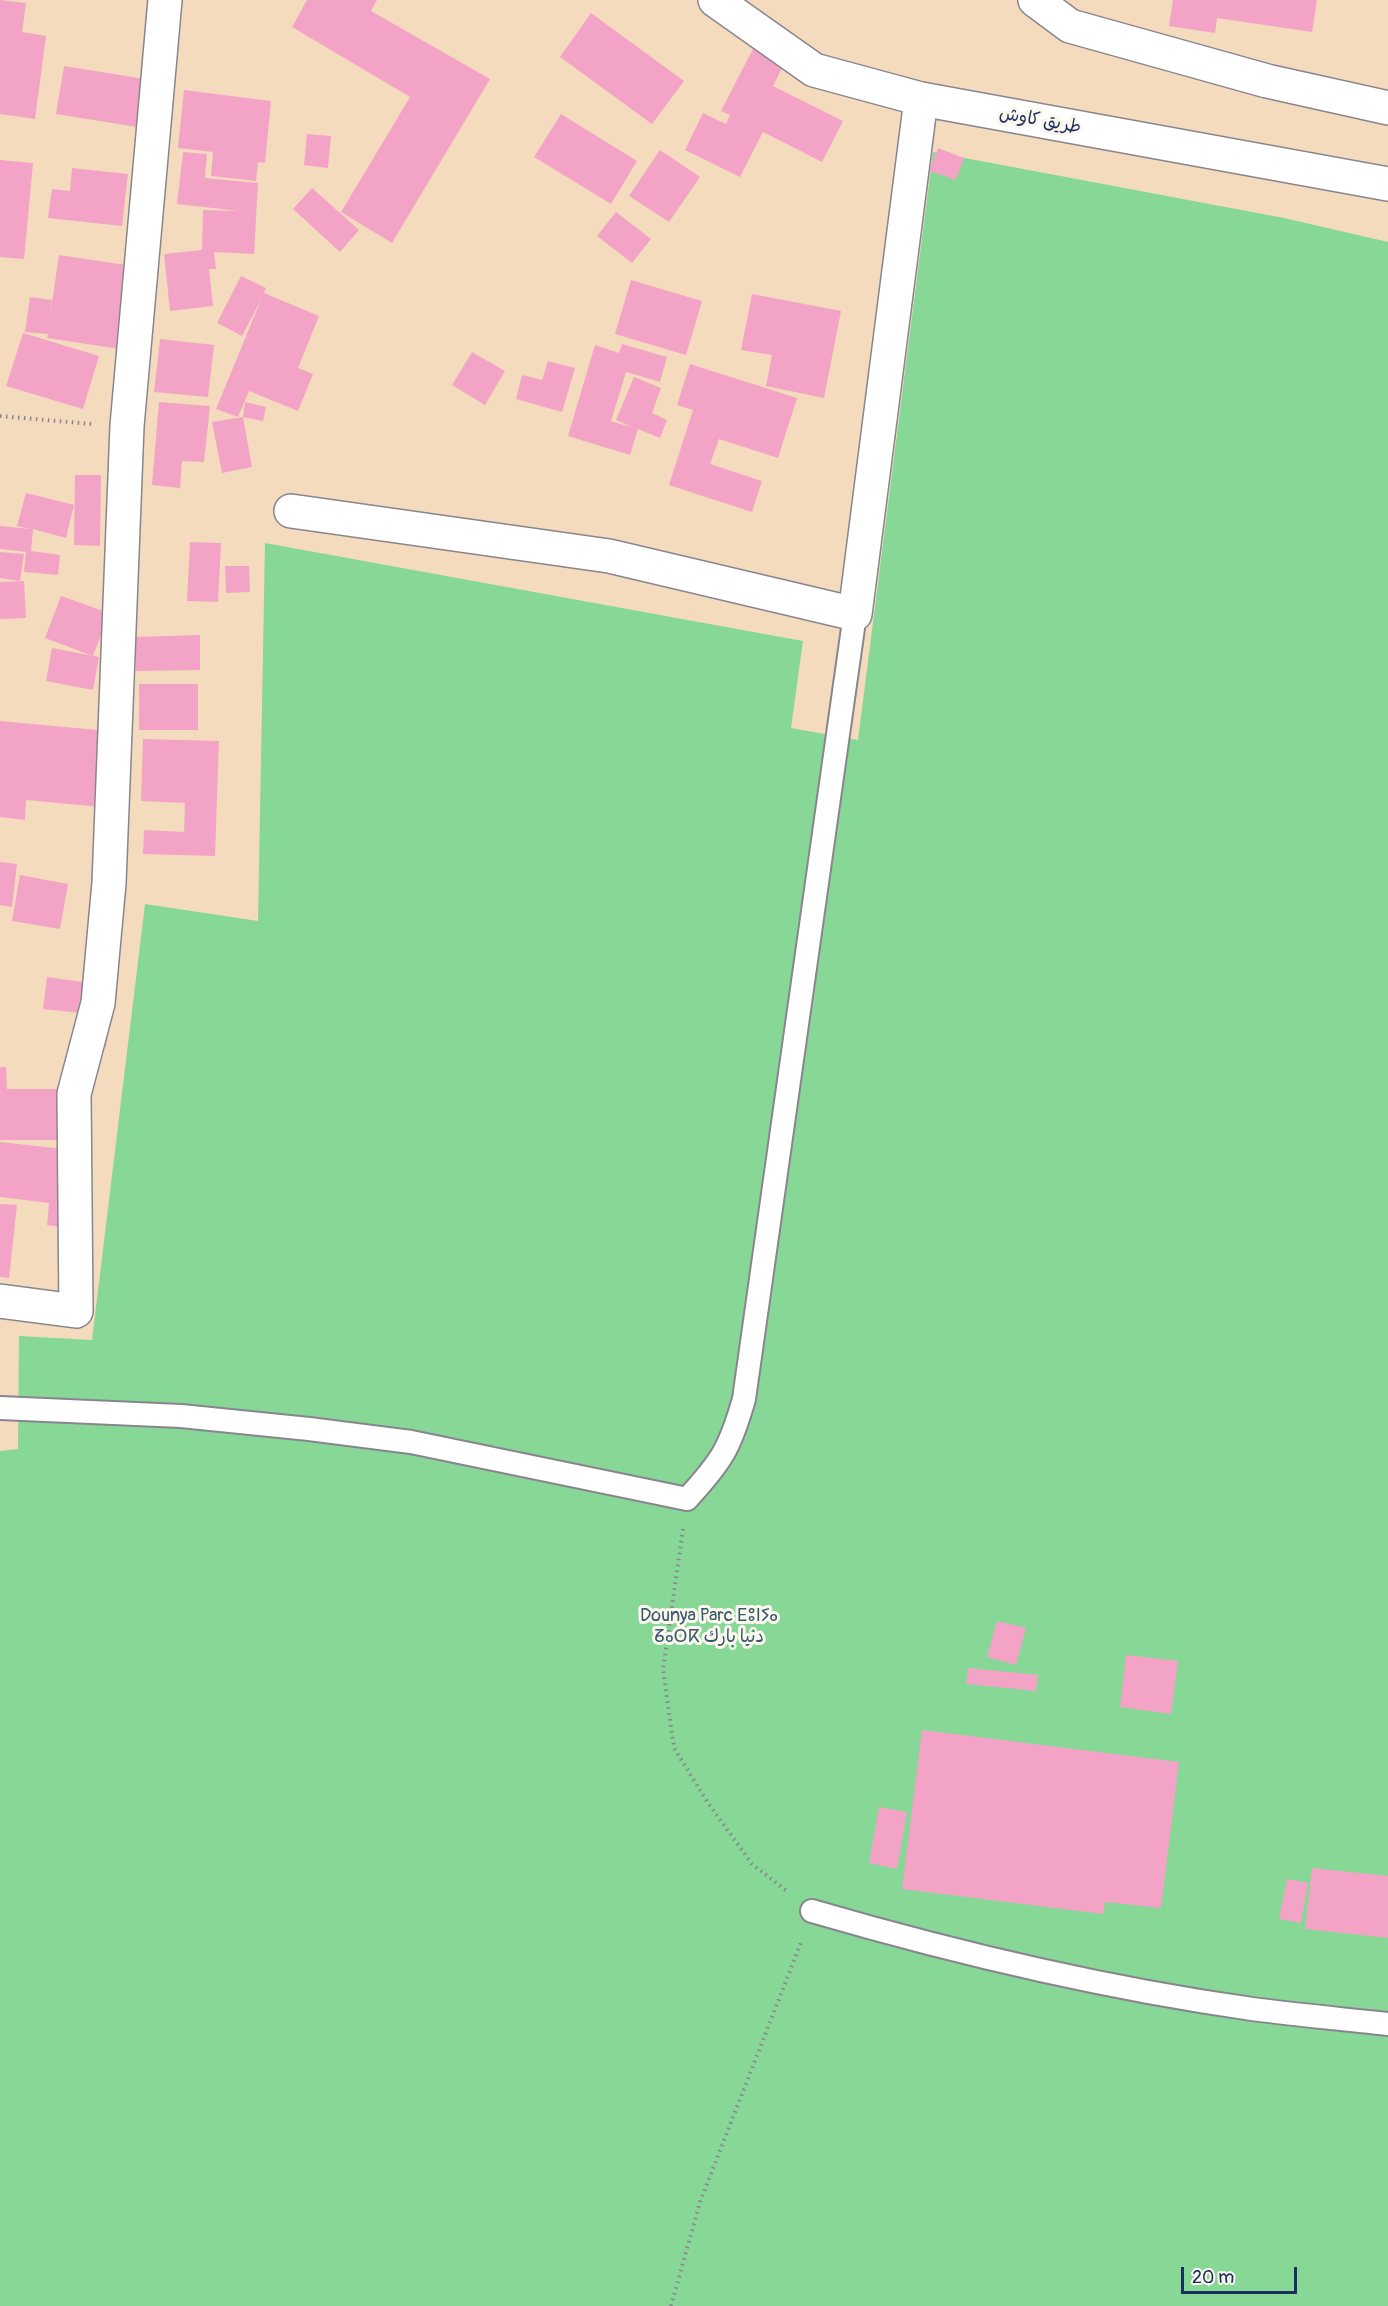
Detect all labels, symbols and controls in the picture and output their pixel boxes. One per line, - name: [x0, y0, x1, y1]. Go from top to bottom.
- street label: طريق كاوش: [997, 103, 1083, 139]
- park label: Dounya Parc ⴹⵓⵏⵢⴰ ⵒⴰⵔⴽ دنيا بارك: [640, 1605, 778, 1648]
- scale bar: [1184, 2255, 1300, 2293]
- text: 20 m: [1192, 2266, 1234, 2289]

